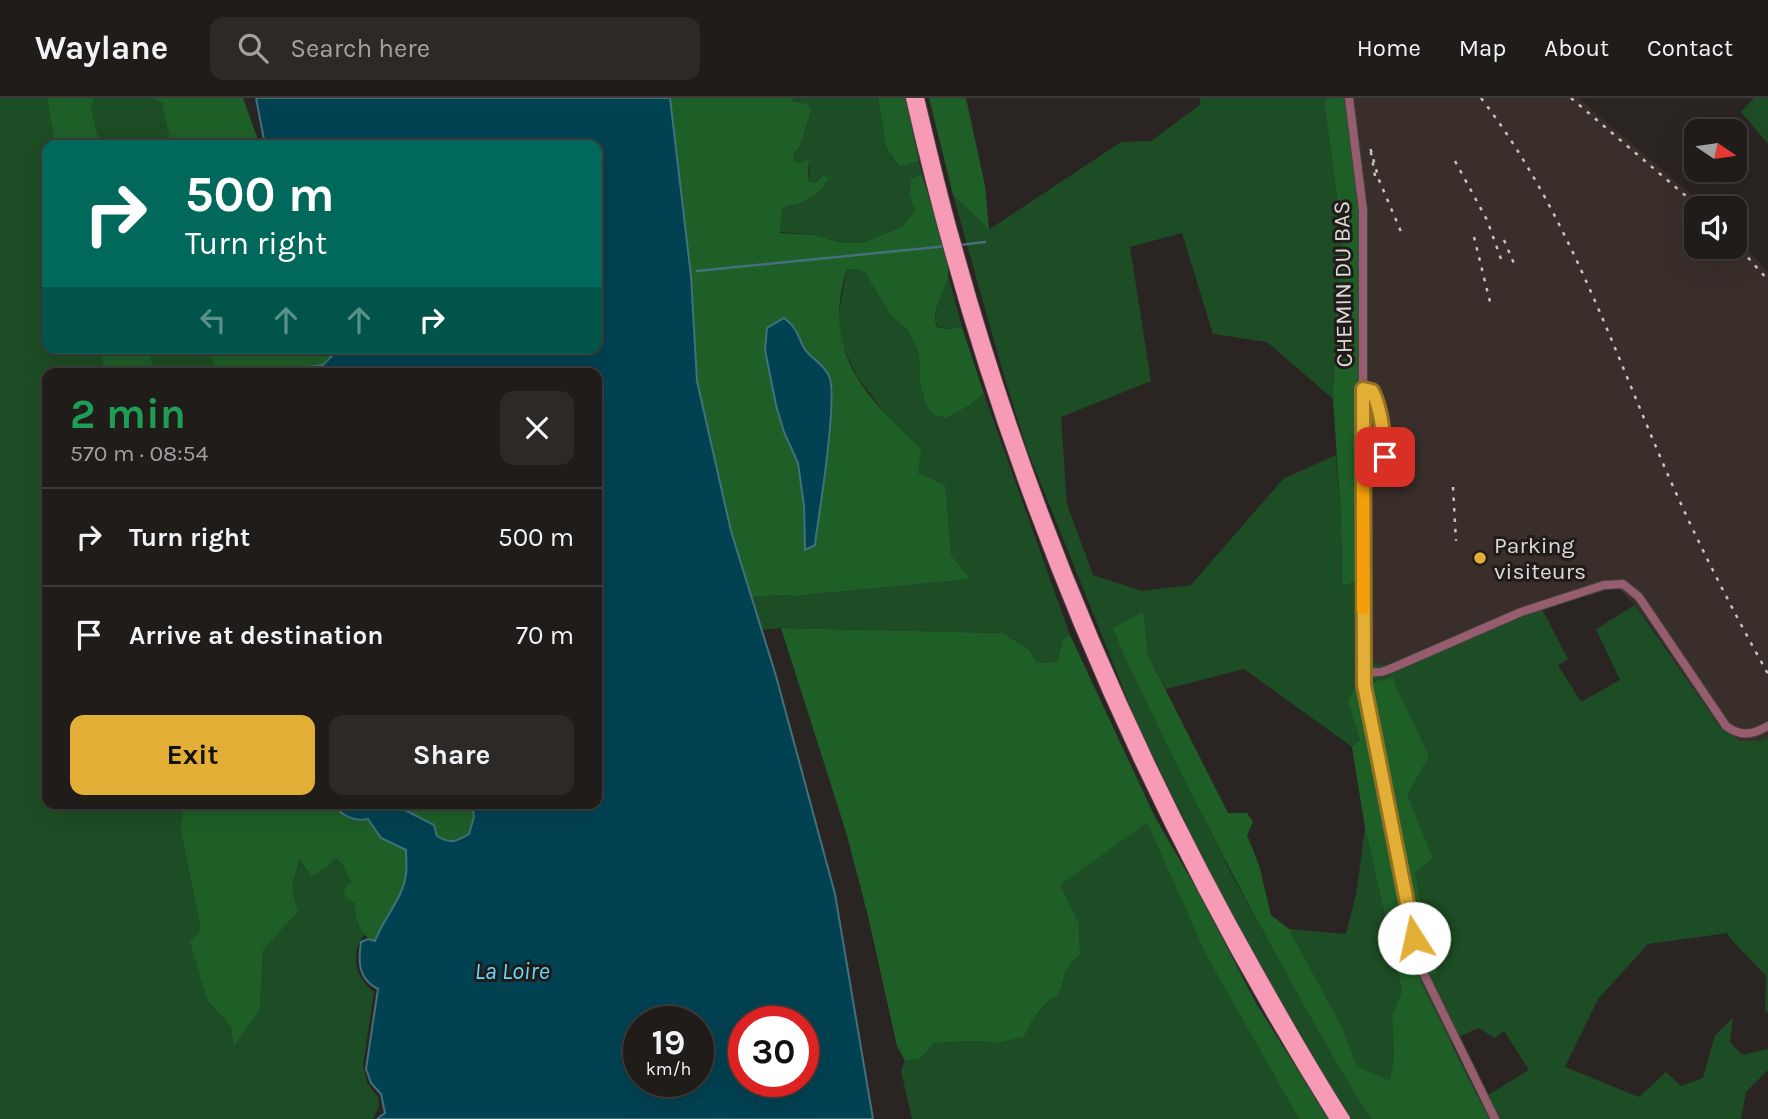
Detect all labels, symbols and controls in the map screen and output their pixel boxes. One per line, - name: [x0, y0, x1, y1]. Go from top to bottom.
- search box: [210, 17, 700, 80]
- text: Waylane: [35, 29, 168, 67]
- icon: search: [234, 29, 272, 67]
- text: Search here: [290, 33, 430, 64]
- text: Home: [1357, 34, 1421, 62]
- text: Map: [1459, 34, 1506, 62]
- text: About: [1544, 34, 1609, 62]
- text: Contact: [1647, 34, 1733, 62]
- north arrow: [1684, 119, 1746, 182]
- map controls: [1684, 119, 1747, 259]
- text: 500 m: [185, 166, 334, 223]
- icon: right: [70, 168, 161, 259]
- button: sound: [1684, 196, 1747, 259]
- street label: CHEMIN DU BAS: [1328, 200, 1358, 368]
- text: Turn right: [185, 225, 327, 262]
- icon: left: [194, 301, 232, 339]
- icon: ahead: [267, 301, 305, 339]
- icon: ahead: [340, 301, 378, 339]
- icon: right: [413, 301, 451, 339]
- text: 2 min: [70, 389, 186, 439]
- button: close: [500, 391, 574, 465]
- pin: [1355, 427, 1415, 487]
- icon: arrive: [1366, 438, 1404, 476]
- text: 570 m · 08:54: [70, 440, 208, 467]
- icon: right: [70, 518, 108, 556]
- text: Turn right: [129, 522, 250, 553]
- text: 500 m: [498, 522, 574, 553]
- place label: Parking visiteurs: [1494, 532, 1586, 585]
- marker: Parking visiteurs: [1472, 550, 1488, 566]
- icon: arrive: [70, 616, 108, 654]
- text: Arrive at destination: [129, 620, 383, 651]
- text: 70 m: [516, 620, 574, 651]
- button: Exit: [70, 715, 315, 795]
- button: Share: [329, 715, 574, 795]
- position arrow: [1377, 901, 1451, 975]
- water label: La Loire: [474, 957, 550, 985]
- speed limit sign: 30: [728, 1006, 819, 1097]
- text: 19: [652, 1022, 685, 1063]
- text: km/h: [646, 1058, 691, 1080]

